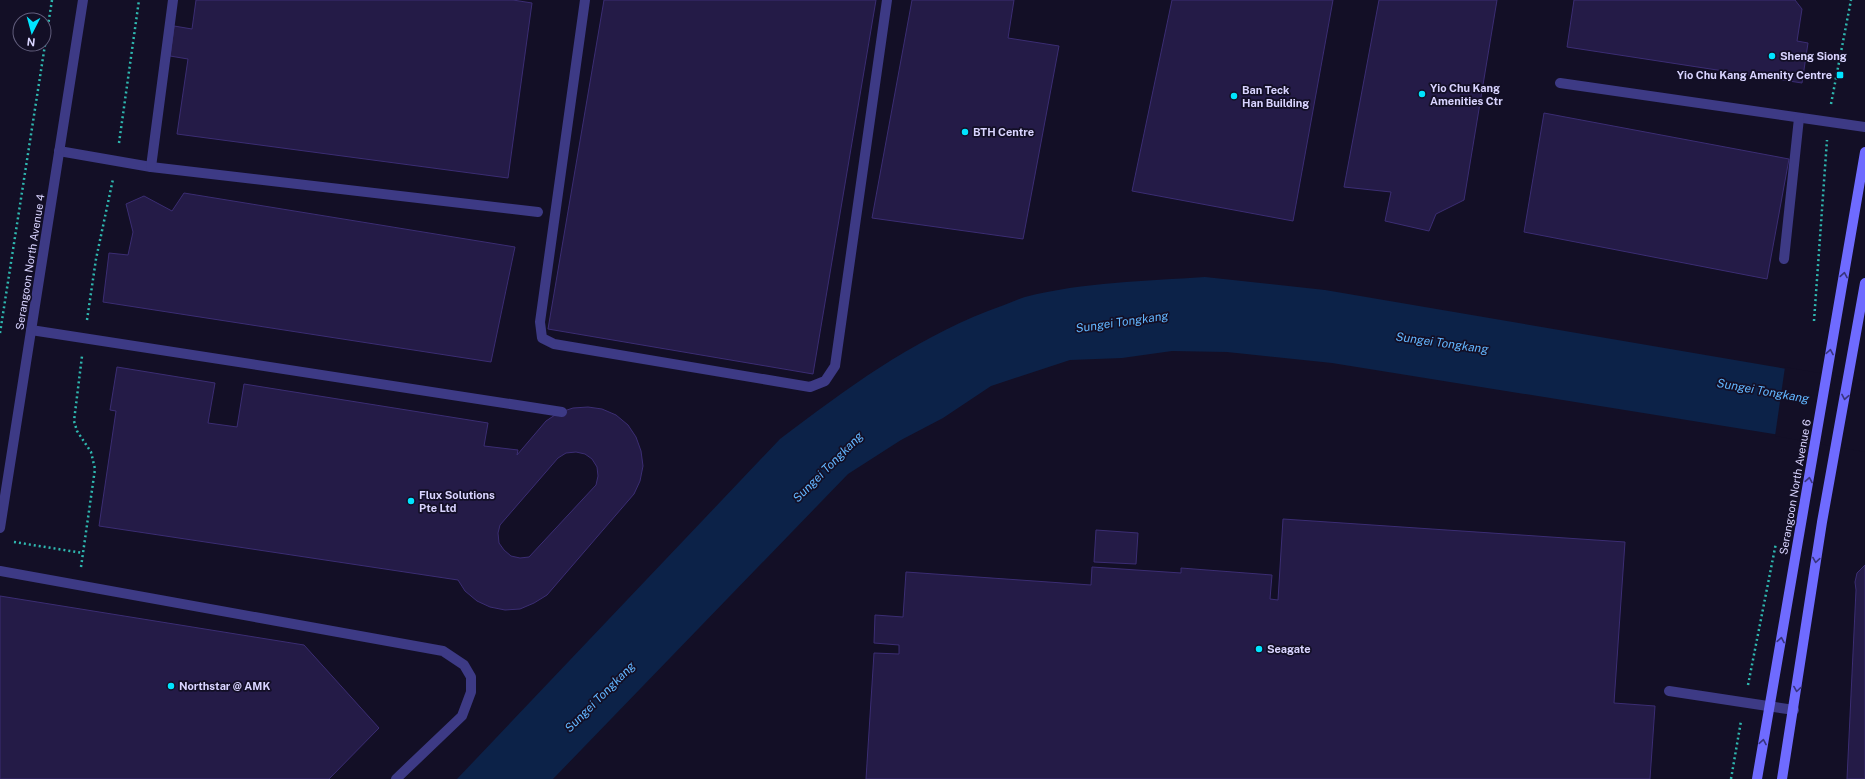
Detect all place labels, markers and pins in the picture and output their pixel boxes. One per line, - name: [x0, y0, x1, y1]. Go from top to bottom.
- place label: Sheng Siong: [1780, 50, 1847, 62]
- marker: Sheng Siong: [1767, 51, 1777, 61]
- place label: Yio Chu Kang Amenity Centre: [1677, 69, 1832, 81]
- marker: Yio Chu Kang Amenity Centre: [1835, 70, 1845, 80]
- place label: Yio Chu Kang Amenities Ctr: [1430, 82, 1503, 107]
- place label: Ban Teck Han Building: [1242, 84, 1309, 109]
- marker: Yio Chu Kang Amenities Ctr: [1417, 89, 1427, 99]
- marker: Ban Teck Han Building: [1229, 91, 1239, 101]
- place label: BTH Centre: [973, 126, 1034, 138]
- marker: BTH Centre: [960, 127, 970, 137]
- place label: Flux Solutions Pte Ltd: [419, 489, 495, 514]
- marker: Flux Solutions Pte Ltd: [406, 496, 416, 506]
- place label: Seagate: [1267, 643, 1311, 655]
- marker: Seagate: [1254, 644, 1264, 654]
- place label: Northstar @ AMK: [179, 680, 270, 692]
- marker: Northstar @ AMK: [166, 681, 176, 691]

